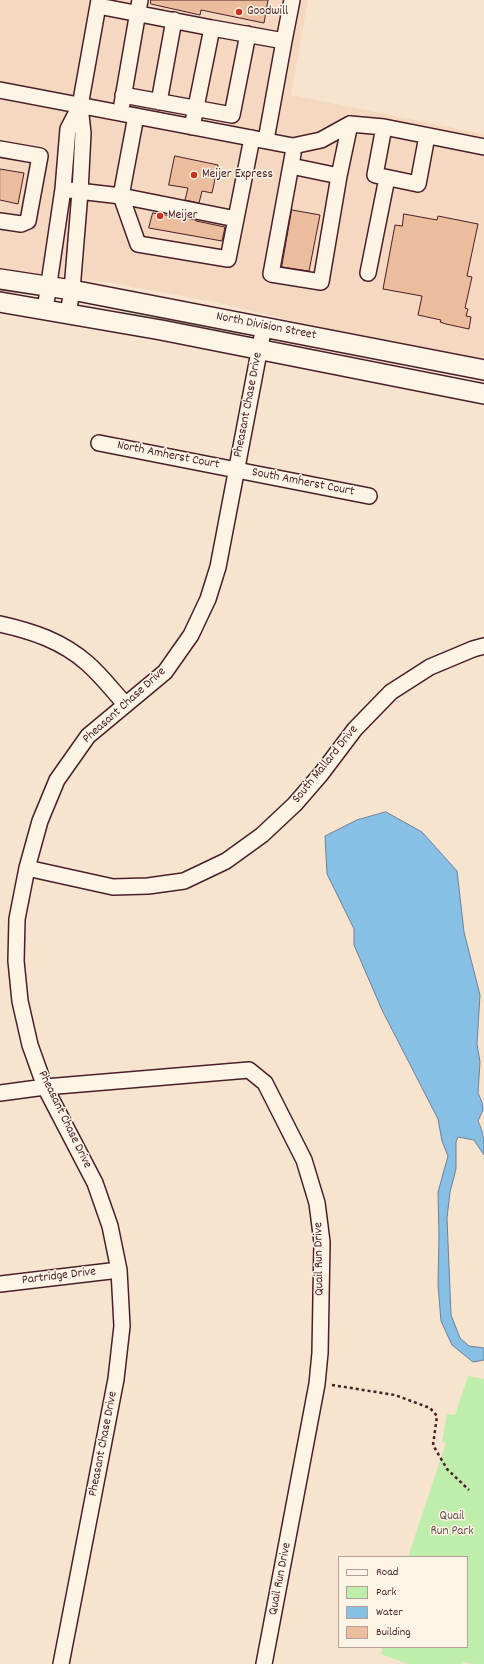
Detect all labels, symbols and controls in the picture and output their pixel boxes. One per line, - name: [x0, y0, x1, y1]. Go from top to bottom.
- place label: Goodwill: [247, 4, 288, 20]
- marker: Goodwill: [234, 7, 244, 17]
- place label: Meijer Express: [202, 167, 273, 183]
- marker: Meijer Express: [189, 170, 199, 180]
- place label: Meijer: [168, 208, 198, 224]
- marker: Meijer: [155, 211, 165, 221]
- street label: North Division Street: [215, 310, 317, 344]
- street label: Pheasant Chase Drive: [231, 351, 267, 459]
- street label: North Amherst Court: [115, 438, 221, 474]
- street label: South Amherst Court: [250, 465, 356, 501]
- street label: Pheasant Chase Drive: [80, 664, 170, 748]
- street label: South Mallard Drive: [290, 723, 362, 807]
- street label: Pheasant Chase Drive: [34, 1069, 94, 1171]
- street label: Quail Run Drive: [312, 1222, 328, 1296]
- street label: Partridge Drive: [21, 1265, 97, 1289]
- street label: Pheasant Chase Drive: [86, 1390, 122, 1498]
- park label: Quail Run Park: [430, 1509, 474, 1540]
- street label: Quail Run Drive: [266, 1541, 296, 1617]
- legend: [338, 1556, 468, 1648]
- text: Road: [376, 1564, 398, 1581]
- text: Park: [376, 1584, 396, 1601]
- text: Water: [376, 1604, 403, 1621]
- text: Building: [376, 1624, 411, 1641]

